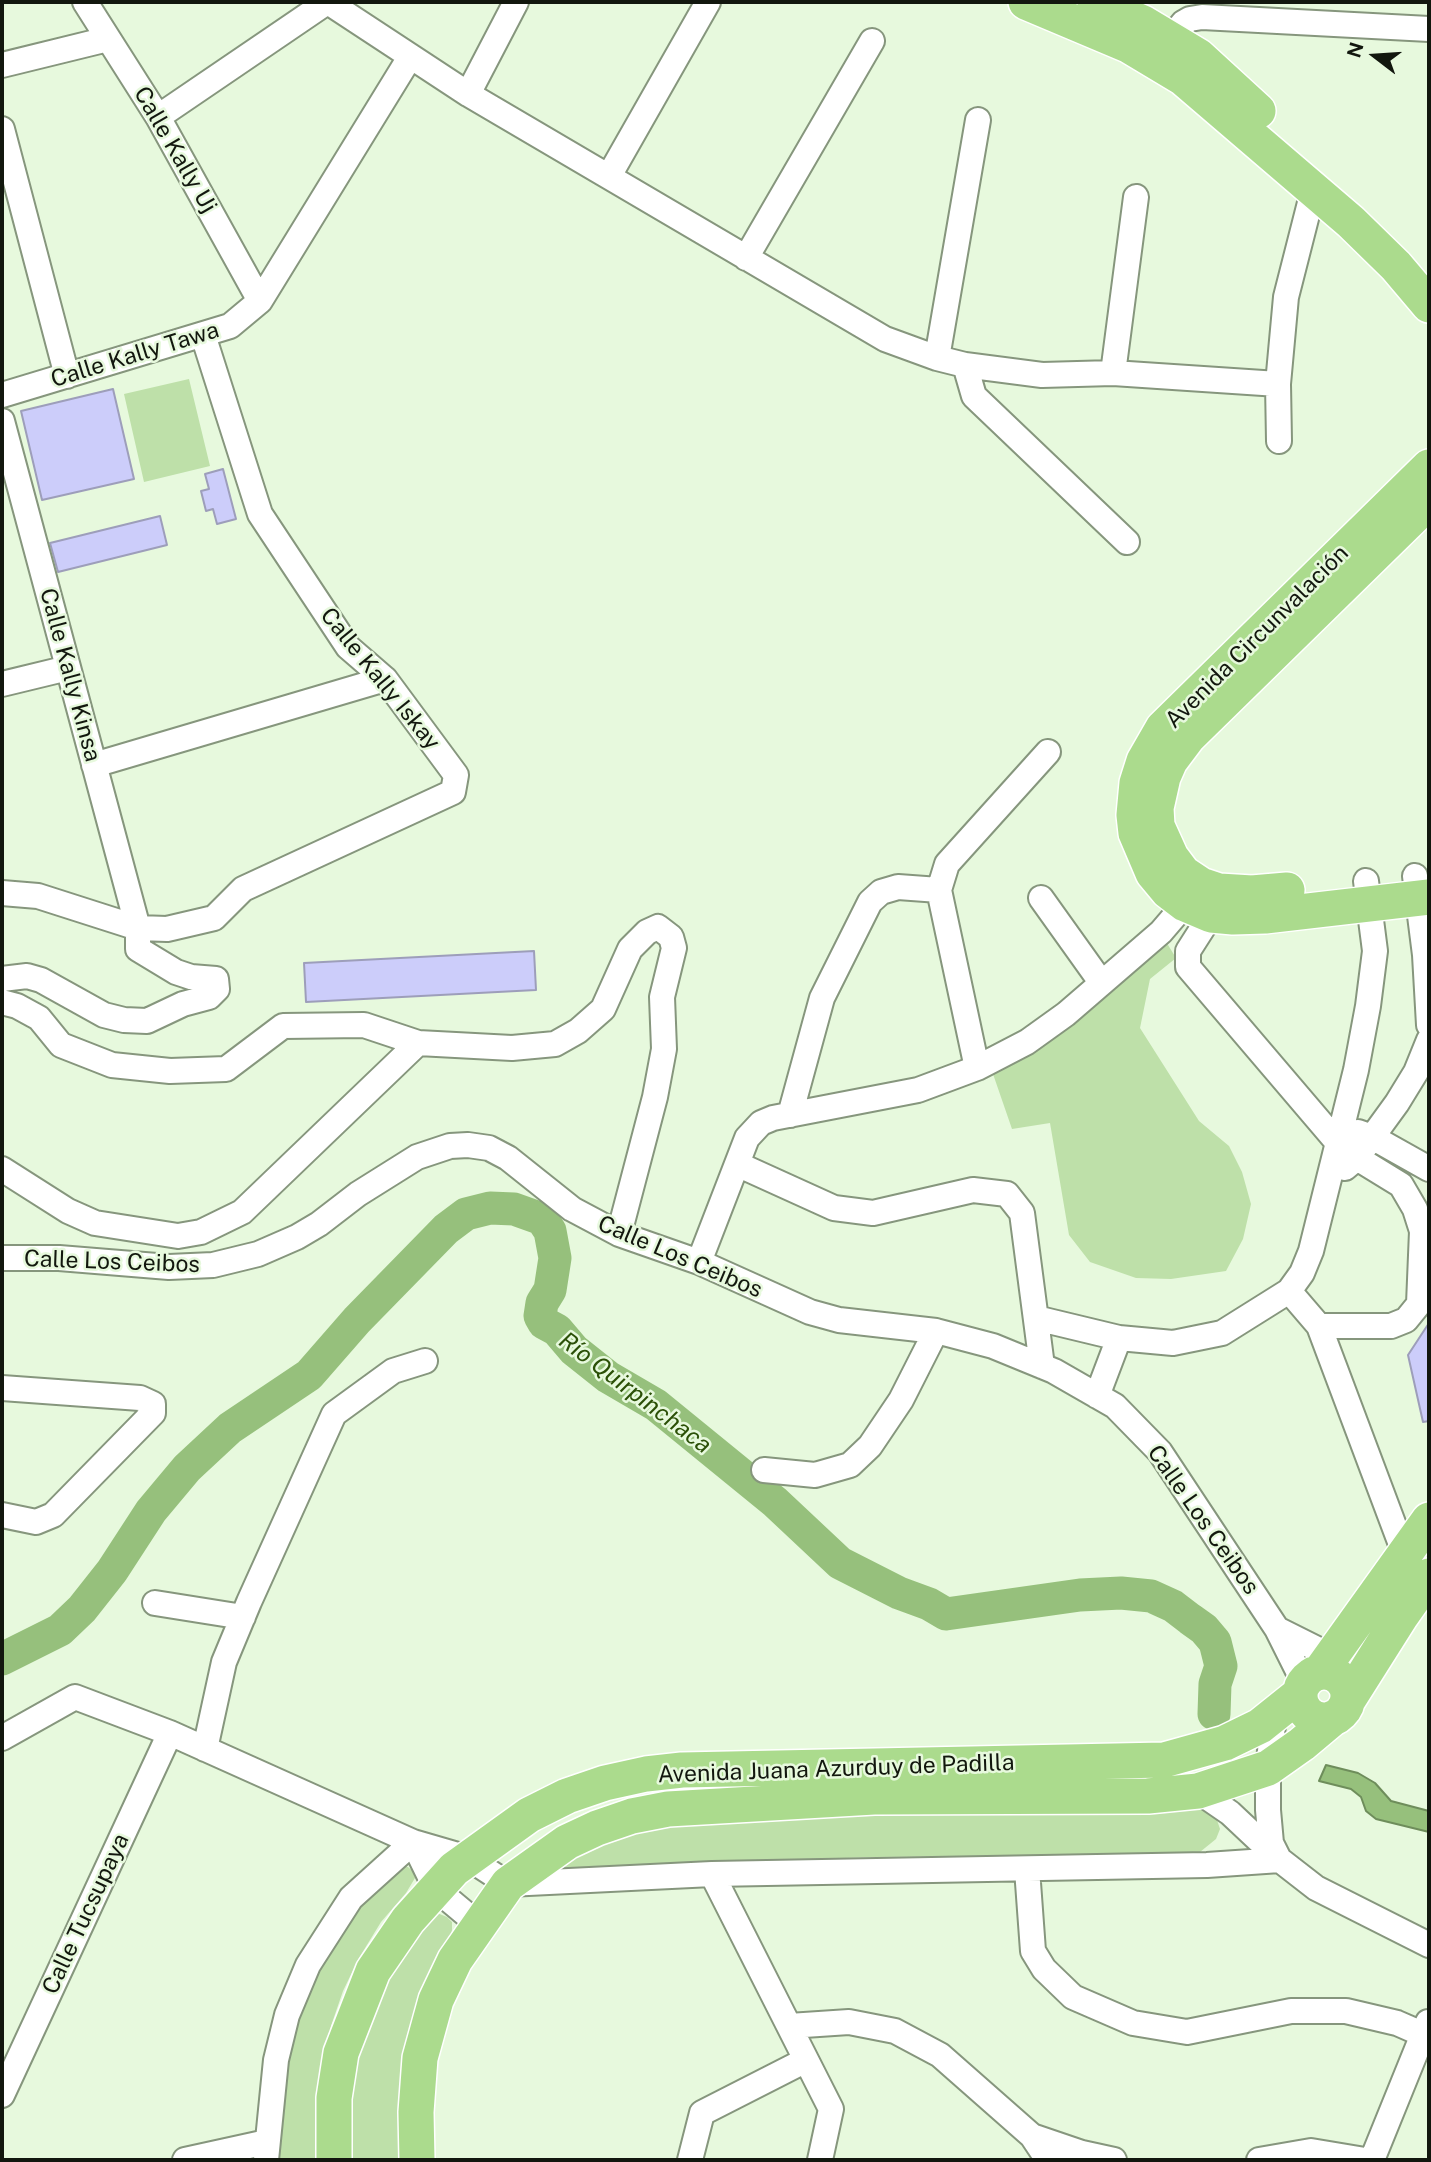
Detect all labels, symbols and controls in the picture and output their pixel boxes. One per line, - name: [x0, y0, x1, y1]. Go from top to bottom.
- north arrow: [1340, 21, 1410, 91]
- text: N: [1342, 40, 1368, 60]
- street label: Calle Kally Uj: [128, 82, 222, 218]
- street label: Calle Kally Tawa: [48, 316, 222, 394]
- street label: Avenida Circunvalación: [1160, 540, 1354, 734]
- street label: Calle Kally Kinsa: [34, 585, 106, 765]
- street label: Calle Kally Iskay: [314, 602, 446, 756]
- street label: Calle Los Ceibos: [594, 1210, 766, 1304]
- street label: Calle Los Ceibos: [24, 1245, 200, 1279]
- water label: Río Quirpinchaca: [553, 1326, 717, 1460]
- street label: Calle Los Ceibos: [1141, 1440, 1265, 1600]
- street label: Avenida Juana Azurduy de Padilla: [657, 1749, 1015, 1789]
- street label: Calle Tucsupaya: [37, 1829, 135, 1999]

